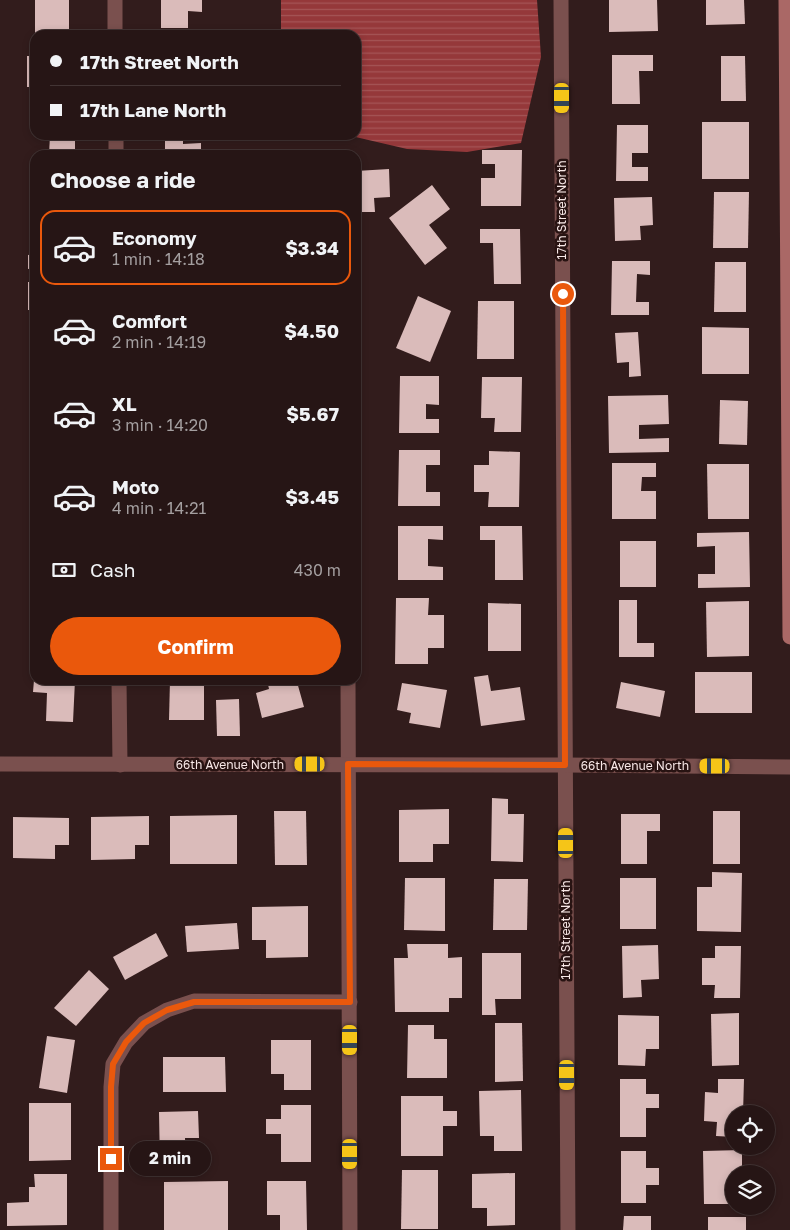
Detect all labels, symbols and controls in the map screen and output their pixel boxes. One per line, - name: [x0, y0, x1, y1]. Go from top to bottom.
- text: 17th Street North: [80, 50, 239, 73]
- car: [554, 83, 569, 113]
- text: 17th Lane North: [80, 98, 226, 121]
- street label: 17th Street North: [554, 160, 569, 260]
- text: Choose a ride: [50, 166, 196, 193]
- icon: car: [52, 225, 97, 270]
- text: Economy: [112, 226, 197, 249]
- text: $3.34: [285, 236, 339, 259]
- text: 1 min · 14:18: [112, 249, 205, 269]
- route start: [552, 283, 574, 305]
- icon: car: [52, 308, 97, 353]
- text: Comfort: [112, 309, 187, 332]
- text: $4.50: [284, 319, 339, 342]
- text: 2 min · 14:19: [112, 332, 206, 352]
- icon: car: [52, 391, 97, 436]
- text: XL: [112, 392, 137, 415]
- text: $5.67: [286, 402, 339, 425]
- text: 3 min · 14:20: [112, 415, 208, 435]
- icon: car: [52, 474, 97, 519]
- text: Moto: [112, 475, 159, 498]
- text: $3.45: [285, 485, 339, 508]
- text: 4 min · 14:21: [112, 498, 206, 518]
- icon: cash: [50, 556, 78, 584]
- text: Cash: [90, 558, 135, 581]
- text: 430 m: [294, 560, 341, 580]
- button: Confirm: [50, 617, 341, 675]
- street label: 66th Avenue North: [176, 757, 284, 772]
- car: [295, 757, 325, 772]
- street label: 66th Avenue North: [581, 758, 689, 773]
- car: [700, 759, 730, 774]
- car: [558, 828, 573, 858]
- street label: 17th Street North: [558, 880, 573, 980]
- car: [342, 1025, 357, 1055]
- car: [559, 1060, 574, 1090]
- map controls: [725, 1105, 775, 1215]
- button: locate: [725, 1105, 775, 1155]
- car: [342, 1139, 357, 1169]
- callout: 2 min: [128, 1142, 211, 1176]
- route end: [100, 1148, 122, 1170]
- text: 2 min: [149, 1148, 191, 1168]
- button: layers: [725, 1165, 775, 1215]

